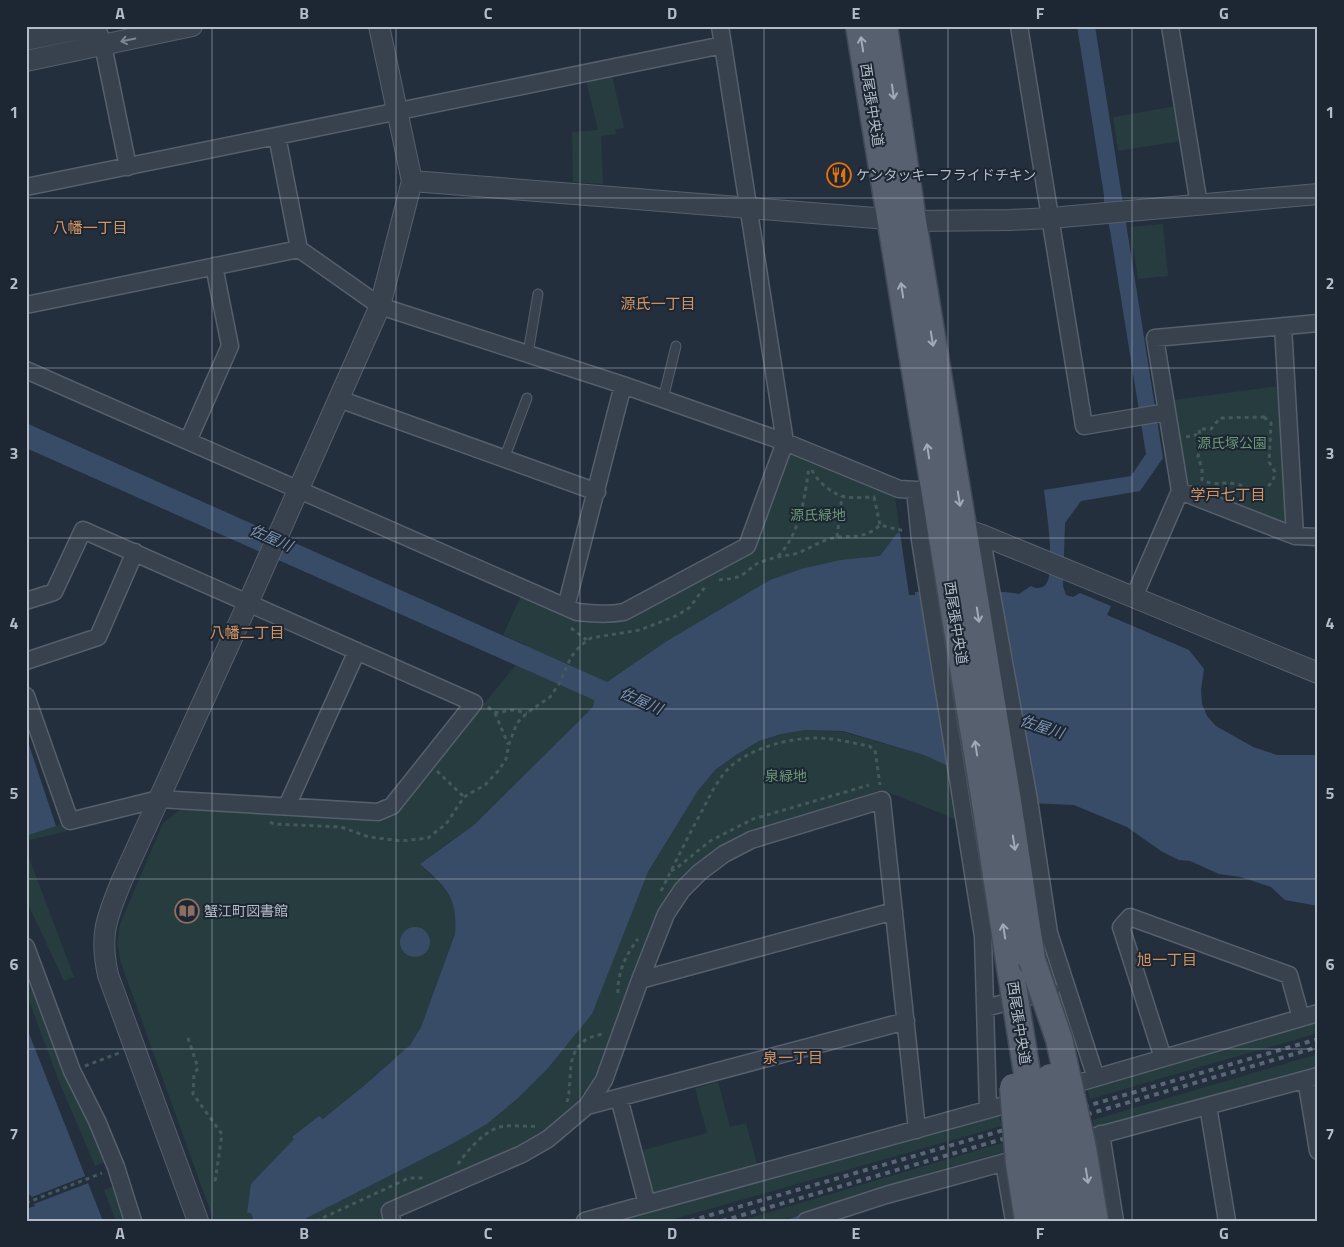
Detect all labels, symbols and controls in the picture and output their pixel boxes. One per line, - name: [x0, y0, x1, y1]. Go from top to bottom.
- text: A: [115, 1, 125, 25]
- text: B: [299, 1, 309, 25]
- text: C: [484, 1, 493, 25]
- text: D: [667, 1, 677, 25]
- text: E: [852, 1, 861, 25]
- text: F: [1036, 1, 1045, 25]
- text: G: [1219, 1, 1229, 25]
- one-way arrow: [120, 36, 136, 45]
- one-way arrow: [857, 36, 867, 52]
- street label: 西尾張中央道: [856, 62, 889, 148]
- one-way arrow: [889, 83, 899, 99]
- text: 1: [10, 100, 18, 124]
- text: 1: [1326, 100, 1334, 124]
- restaurant icon: ケンタッキーフライドチキン: [826, 162, 852, 188]
- place label: ケンタッキーフライドチキン: [856, 164, 1036, 185]
- district label: 八幡一丁目: [52, 216, 128, 239]
- text: 2: [10, 271, 18, 295]
- text: 2: [1326, 271, 1334, 295]
- one-way arrow: [896, 283, 906, 299]
- district label: 源氏一丁目: [620, 292, 696, 315]
- one-way arrow: [927, 330, 937, 346]
- park label: 源氏塚公園: [1197, 432, 1267, 453]
- text: 3: [10, 441, 18, 465]
- text: 3: [1326, 441, 1334, 465]
- one-way arrow: [922, 443, 932, 459]
- district label: 学戸七丁目: [1190, 483, 1266, 506]
- one-way arrow: [954, 491, 964, 507]
- park label: 源氏緑地: [790, 504, 846, 525]
- water label: 佐屋川: [246, 518, 298, 558]
- street label: 西尾張中央道: [940, 580, 973, 666]
- one-way arrow: [973, 607, 983, 623]
- text: 4: [10, 611, 19, 635]
- text: 4: [1326, 611, 1335, 635]
- district label: 八幡二丁目: [209, 621, 285, 644]
- water label: 佐屋川: [616, 681, 668, 721]
- water label: 佐屋川: [1017, 709, 1069, 745]
- one-way arrow: [971, 740, 981, 756]
- park label: 泉緑地: [765, 765, 807, 786]
- text: 5: [10, 781, 19, 805]
- text: 5: [1326, 781, 1335, 805]
- one-way arrow: [1010, 834, 1020, 850]
- library icon: 蟹江町図書館: [174, 898, 200, 924]
- place label: 蟹江町図書館: [204, 900, 288, 921]
- one-way arrow: [999, 924, 1009, 940]
- district label: 旭一丁目: [1137, 948, 1197, 971]
- text: 6: [10, 952, 19, 976]
- text: 6: [1326, 952, 1335, 976]
- street label: 西尾張中央道: [1003, 980, 1036, 1066]
- district label: 泉一丁目: [763, 1046, 823, 1069]
- text: 7: [10, 1122, 18, 1146]
- text: 7: [1326, 1122, 1334, 1146]
- one-way arrow: [1083, 1168, 1093, 1184]
- text: A: [115, 1221, 125, 1245]
- text: B: [299, 1221, 309, 1245]
- text: C: [484, 1221, 493, 1245]
- text: D: [667, 1221, 677, 1245]
- text: E: [852, 1221, 861, 1245]
- text: F: [1036, 1221, 1045, 1245]
- text: G: [1219, 1221, 1229, 1245]

